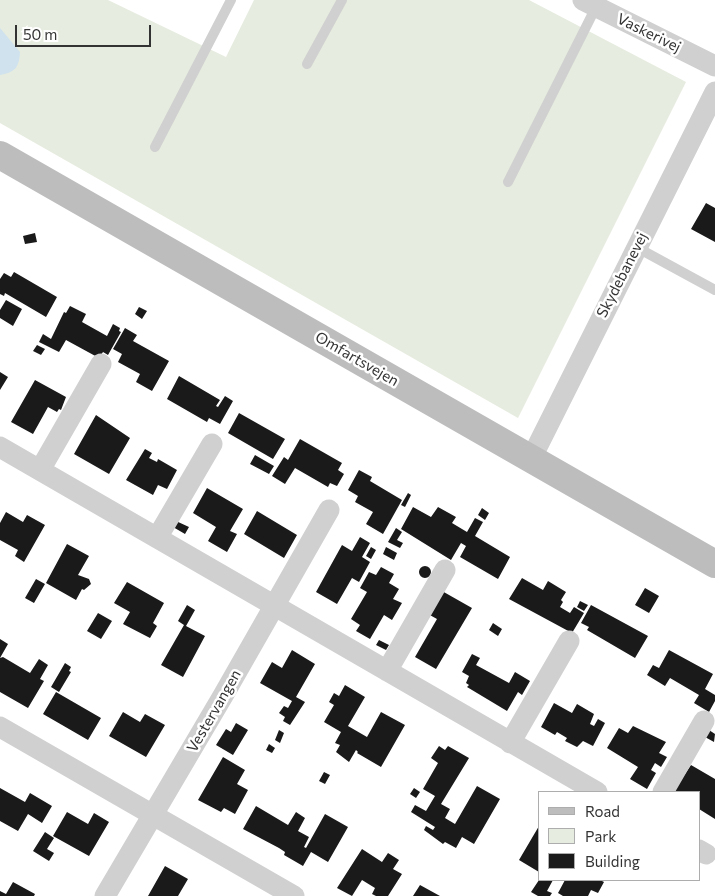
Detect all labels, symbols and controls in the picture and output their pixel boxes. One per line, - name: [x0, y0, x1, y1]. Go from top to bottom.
- street label: Vaskerivej: [614, 10, 684, 56]
- scale bar: [18, 15, 154, 47]
- text: 50 m: [23, 25, 57, 43]
- street label: Skydebanevej: [593, 229, 651, 321]
- street label: Omfartsvejen: [312, 328, 402, 390]
- street label: Vestervangen: [183, 667, 245, 755]
- legend: [538, 791, 700, 881]
- text: Road: [585, 802, 620, 820]
- text: Park: [585, 827, 616, 845]
- text: Building: [585, 852, 640, 870]

